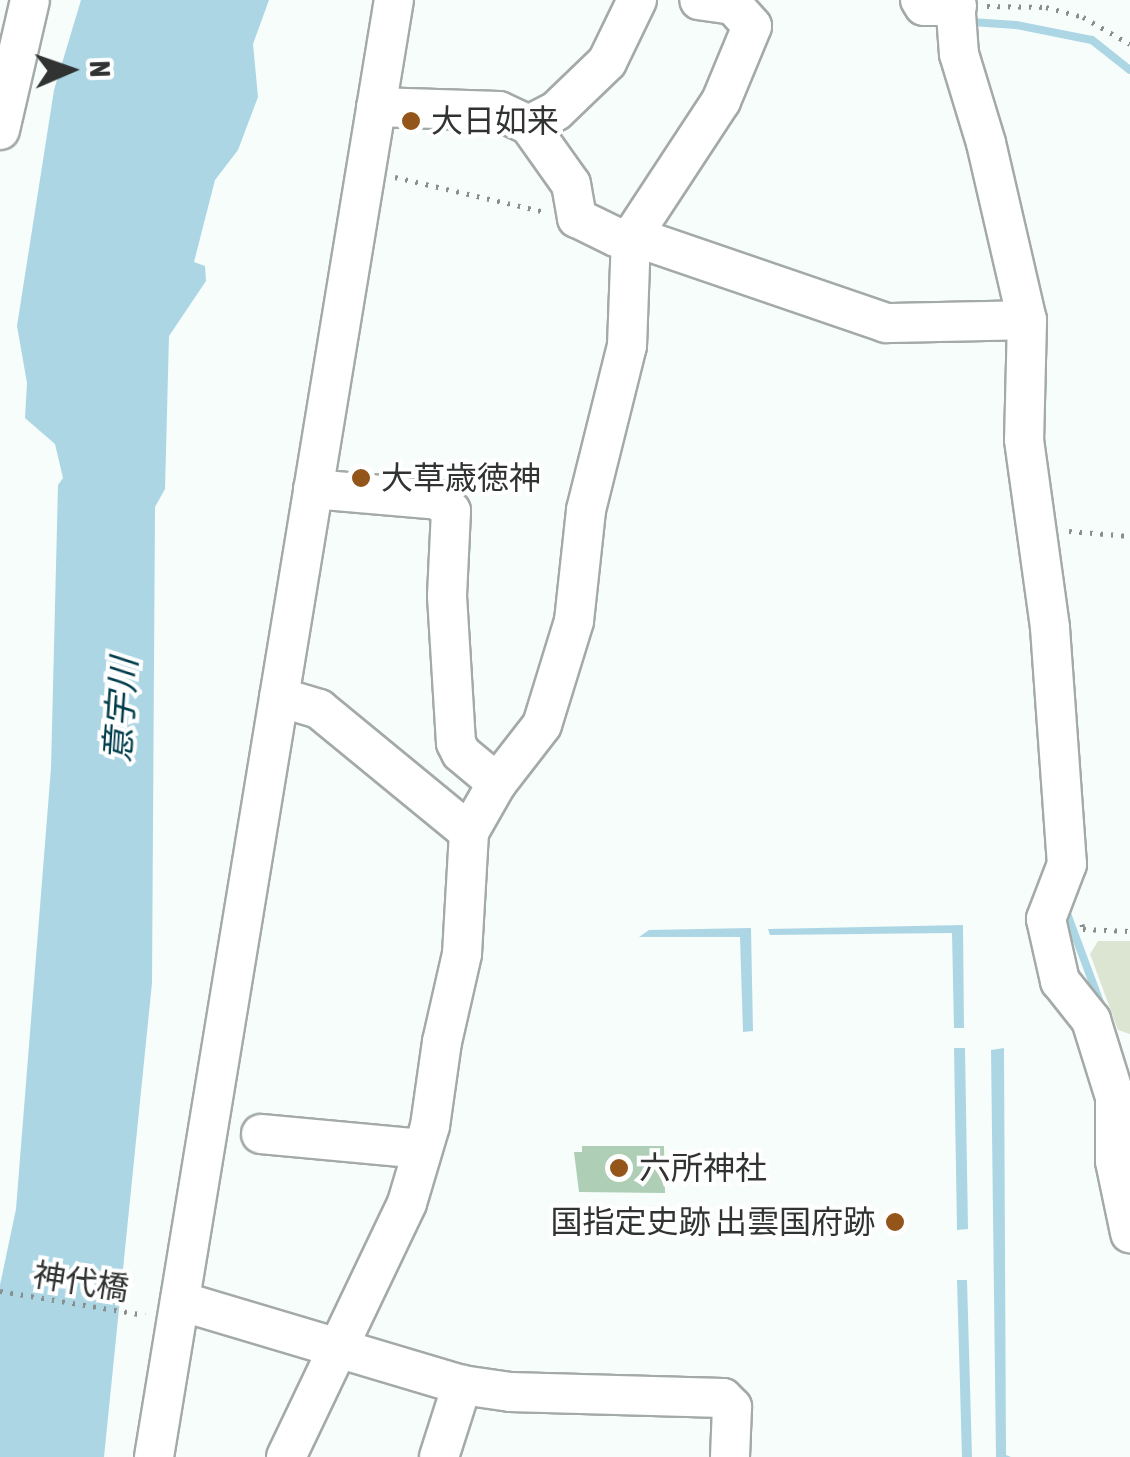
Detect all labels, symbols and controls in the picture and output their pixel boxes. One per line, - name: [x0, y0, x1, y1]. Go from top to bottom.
- north arrow: [20, 20, 120, 120]
- text: N: [84, 60, 116, 78]
- place label: 大日如来: [431, 102, 559, 140]
- marker: 大日如来: [400, 110, 422, 132]
- place label: 大草歳徳神: [381, 459, 541, 497]
- marker: 大草歳徳神: [350, 467, 372, 489]
- water label: 意宇川: [95, 656, 145, 764]
- place label: 六所神社: [639, 1149, 767, 1187]
- marker: 六所神社: [608, 1157, 630, 1179]
- place label: 国指定史跡 出雲国府跡: [551, 1203, 875, 1241]
- marker: 国指定史跡 出雲国府跡: [884, 1211, 906, 1233]
- street label: 神代橋: [31, 1256, 131, 1308]

